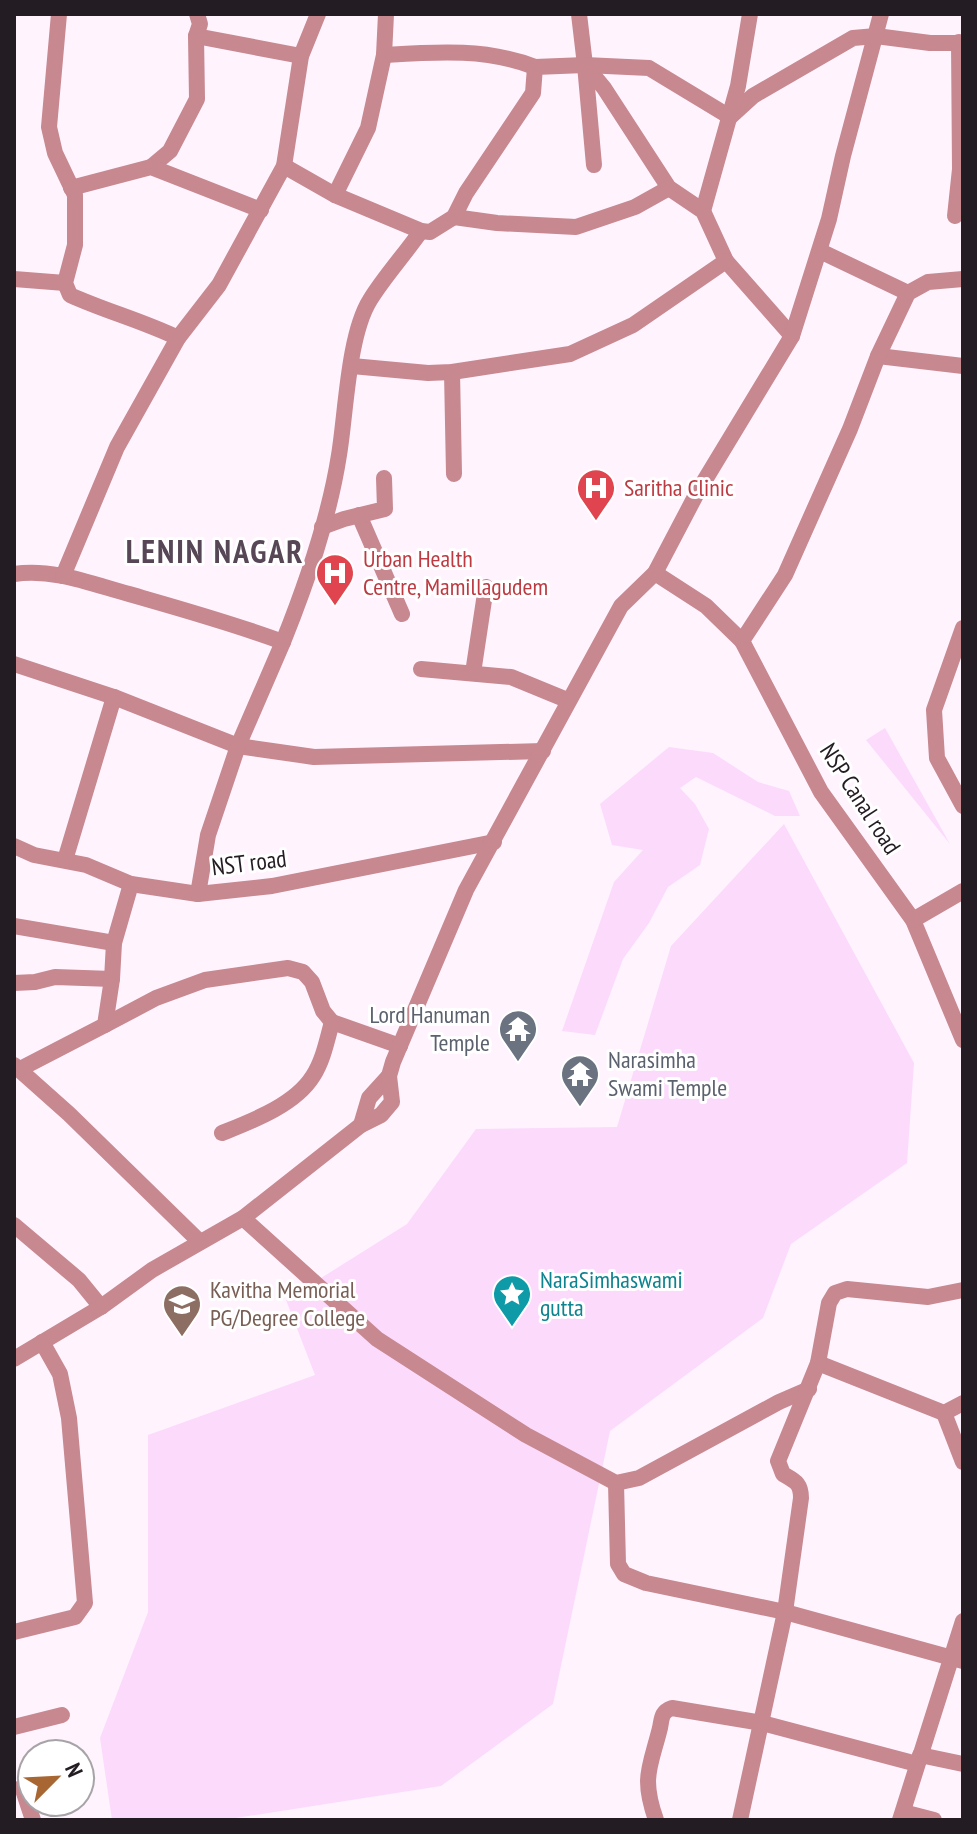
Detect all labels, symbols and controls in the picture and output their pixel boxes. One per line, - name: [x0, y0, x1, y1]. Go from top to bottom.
- hospital icon: Saritha Clinic: [575, 467, 617, 522]
- place label: Saritha Clinic: [624, 472, 734, 503]
- district label: LENIN NAGAR: [126, 530, 304, 572]
- place label: Urban Health Centre, Mamillagudem: [363, 543, 548, 602]
- hospital icon: Urban Health Centre, Mamillagudem: [314, 552, 356, 607]
- street label: NSP Canal road: [813, 737, 908, 860]
- street label: NST road: [210, 843, 288, 882]
- place label: Lord Hanuman Temple: [369, 999, 490, 1058]
- temple icon: Lord Hanuman Temple: [497, 1008, 539, 1063]
- place label: Narasimha Swami Temple: [608, 1044, 727, 1103]
- temple icon: Narasimha Swami Temple: [559, 1053, 601, 1108]
- place label: NaraSimhaswami gutta: [540, 1264, 683, 1323]
- place icon: NaraSimhaswami gutta: [491, 1273, 533, 1328]
- place label: Kavitha Memorial PG/Degree College: [210, 1274, 365, 1333]
- school or university icon: Kavitha Memorial PG/Degree College: [161, 1283, 203, 1338]
- north arrow: [16, 1738, 96, 1818]
- text: N: [59, 1759, 89, 1781]

